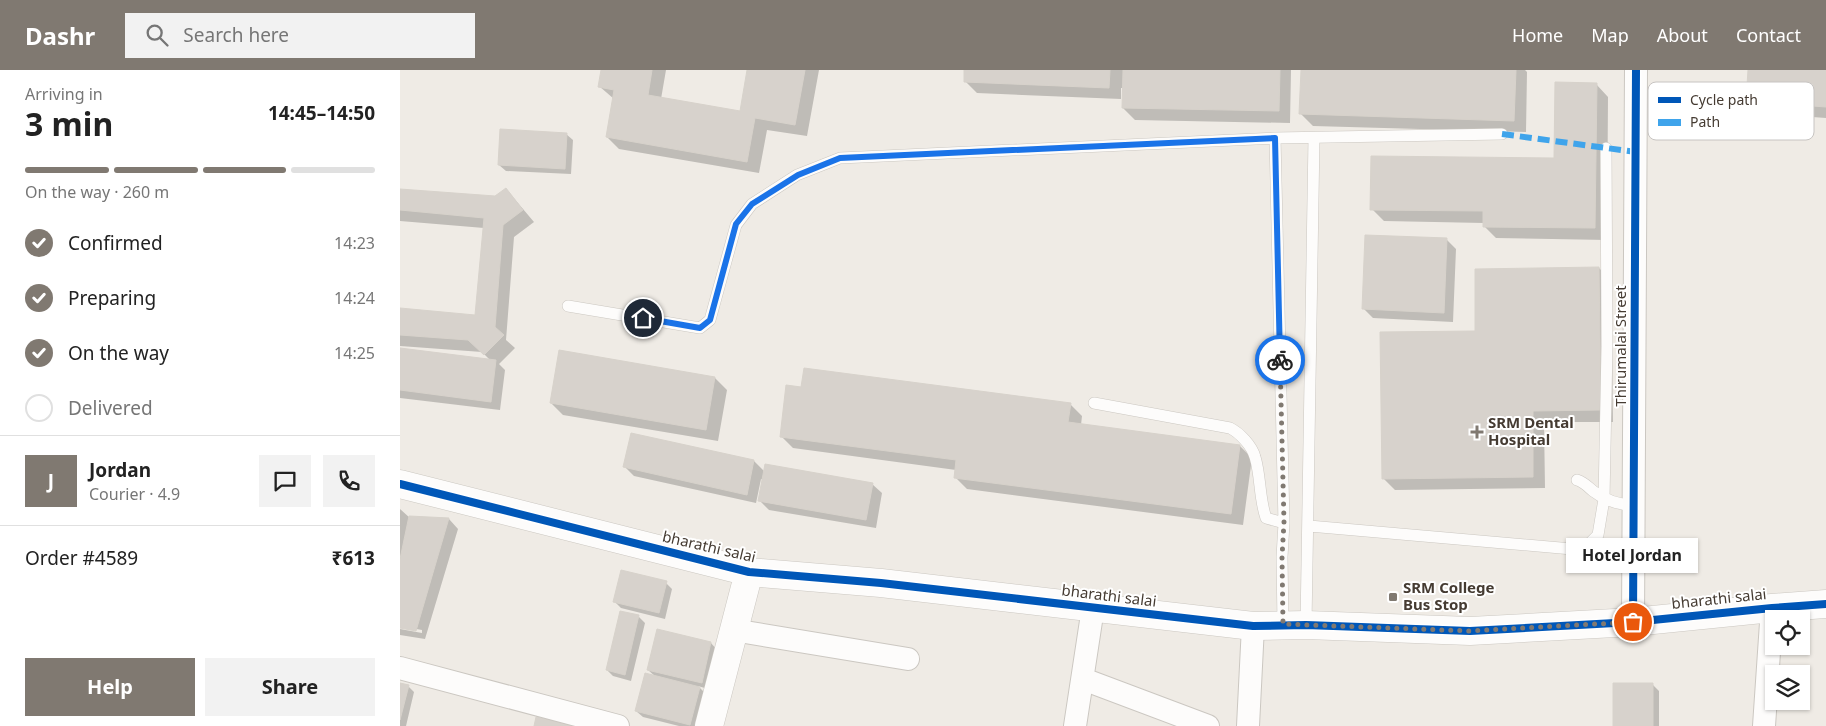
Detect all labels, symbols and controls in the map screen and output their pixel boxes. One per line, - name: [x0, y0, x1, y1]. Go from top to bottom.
- search box: [125, 13, 475, 58]
- text: Dashr: [25, 19, 95, 52]
- icon: search: [143, 21, 171, 49]
- text: Search here: [183, 22, 289, 48]
- text: Home: [1512, 23, 1563, 47]
- text: Map: [1591, 23, 1629, 47]
- text: About: [1657, 23, 1708, 47]
- text: Contact: [1736, 23, 1801, 47]
- legend: [1648, 82, 1814, 140]
- text: Arriving in: [25, 83, 103, 105]
- text: Cycle path: [1690, 90, 1758, 109]
- text: 14:45–14:50: [268, 100, 375, 126]
- text: 3 min: [25, 102, 113, 145]
- text: Path: [1690, 112, 1720, 131]
- text: On the way · 260 m: [25, 181, 169, 203]
- icon: check: [25, 229, 53, 257]
- text: Confirmed: [68, 230, 163, 256]
- text: 14:23: [334, 232, 375, 254]
- icon: check: [25, 284, 53, 312]
- text: Preparing: [68, 285, 156, 311]
- street label: Thirumalai Street: [1610, 285, 1630, 407]
- text: 14:24: [334, 287, 375, 309]
- pin: [622, 297, 664, 339]
- icon: home: [629, 304, 657, 332]
- courier: [1255, 335, 1305, 385]
- icon: check: [25, 339, 53, 367]
- text: On the way: [68, 340, 169, 366]
- text: 14:25: [334, 342, 375, 364]
- icon: bike: [1266, 346, 1294, 374]
- text: Delivered: [68, 395, 153, 421]
- place label: SRM Dental Hospital: [1488, 412, 1574, 449]
- marker: SRM Dental Hospital: [1470, 425, 1484, 439]
- button: chat: [259, 455, 311, 507]
- button: phone: [323, 455, 375, 507]
- text: Jordan: [89, 457, 151, 483]
- text: J: [48, 468, 54, 494]
- text: Courier · 4.9: [89, 483, 180, 505]
- street label: bharathi salai: [660, 526, 758, 567]
- callout: Hotel Jordan: [1567, 537, 1699, 572]
- text: Hotel Jordan: [1582, 544, 1682, 566]
- text: Order #4589: [25, 545, 138, 571]
- text: ₹613: [332, 545, 375, 571]
- place label: SRM College Bus Stop: [1403, 577, 1495, 614]
- street label: bharathi salai: [1061, 579, 1158, 611]
- street label: bharathi salai: [1670, 583, 1767, 613]
- marker: SRM College Bus Stop: [1387, 591, 1399, 603]
- pin: [1612, 601, 1654, 643]
- icon: bag: [1619, 608, 1647, 636]
- map controls: [1765, 610, 1810, 710]
- button: locate: [1765, 610, 1810, 655]
- button: Help: [25, 658, 195, 716]
- button: Share: [205, 658, 375, 716]
- button: layers: [1765, 665, 1810, 710]

